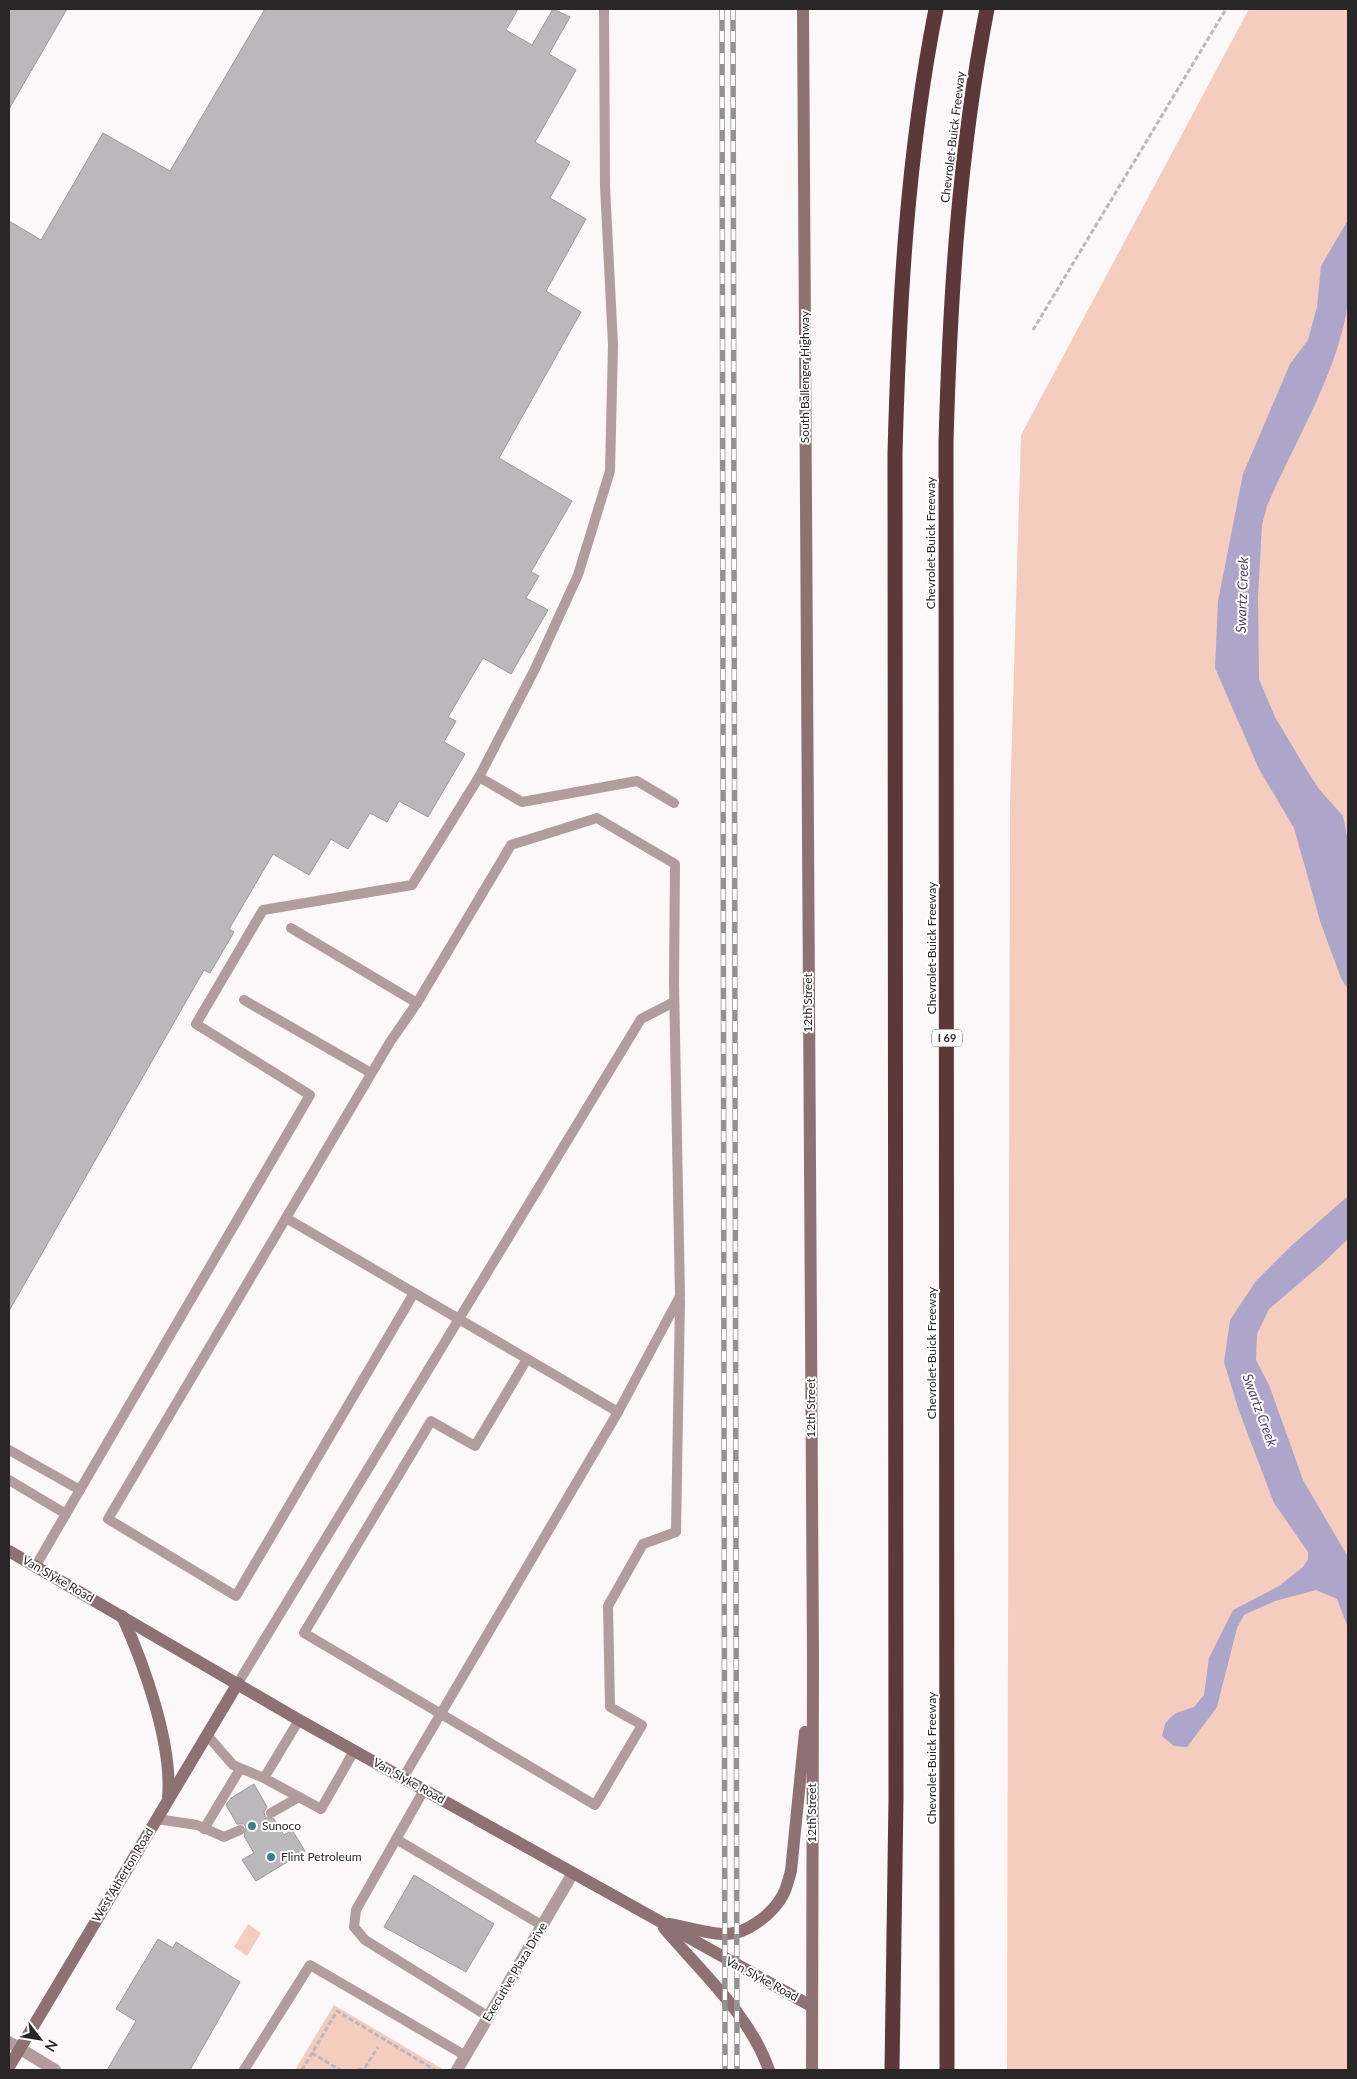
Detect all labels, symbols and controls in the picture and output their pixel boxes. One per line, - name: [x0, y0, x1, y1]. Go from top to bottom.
- street label: Chevrolet-Buick Freeway: [937, 70, 968, 204]
- street label: South Ballenger Highway: [797, 310, 812, 443]
- street label: Chevrolet-Buick Freeway: [923, 476, 938, 609]
- water label: Swartz Creek: [1232, 556, 1251, 633]
- street label: Chevrolet-Buick Freeway: [924, 881, 939, 1014]
- street label: 12th Street: [800, 973, 815, 1033]
- road number: I 69: [932, 1030, 962, 1046]
- street label: Chevrolet-Buick Freeway: [924, 1286, 939, 1419]
- water label: Swartz Creek: [1239, 1371, 1282, 1449]
- street label: 12th Street: [803, 1378, 818, 1438]
- street label: Van Slyke Road: [20, 1552, 97, 1605]
- street label: Chevrolet-Buick Freeway: [924, 1691, 939, 1824]
- street label: Van Slyke Road: [371, 1755, 448, 1807]
- street label: 12th Street: [804, 1783, 819, 1843]
- place label: Sunoco: [262, 1818, 301, 1833]
- marker: Sunoco: [246, 1820, 258, 1832]
- street label: West Atherton Road: [89, 1825, 157, 1925]
- place label: Flint Petroleum: [281, 1849, 362, 1864]
- marker: Flint Petroleum: [265, 1851, 277, 1863]
- street label: Executive Plaza Drive: [479, 1919, 550, 2024]
- street label: Van Slyke Road: [723, 1953, 801, 2004]
- north arrow: [15, 2014, 65, 2064]
- text: N: [42, 2037, 62, 2055]

